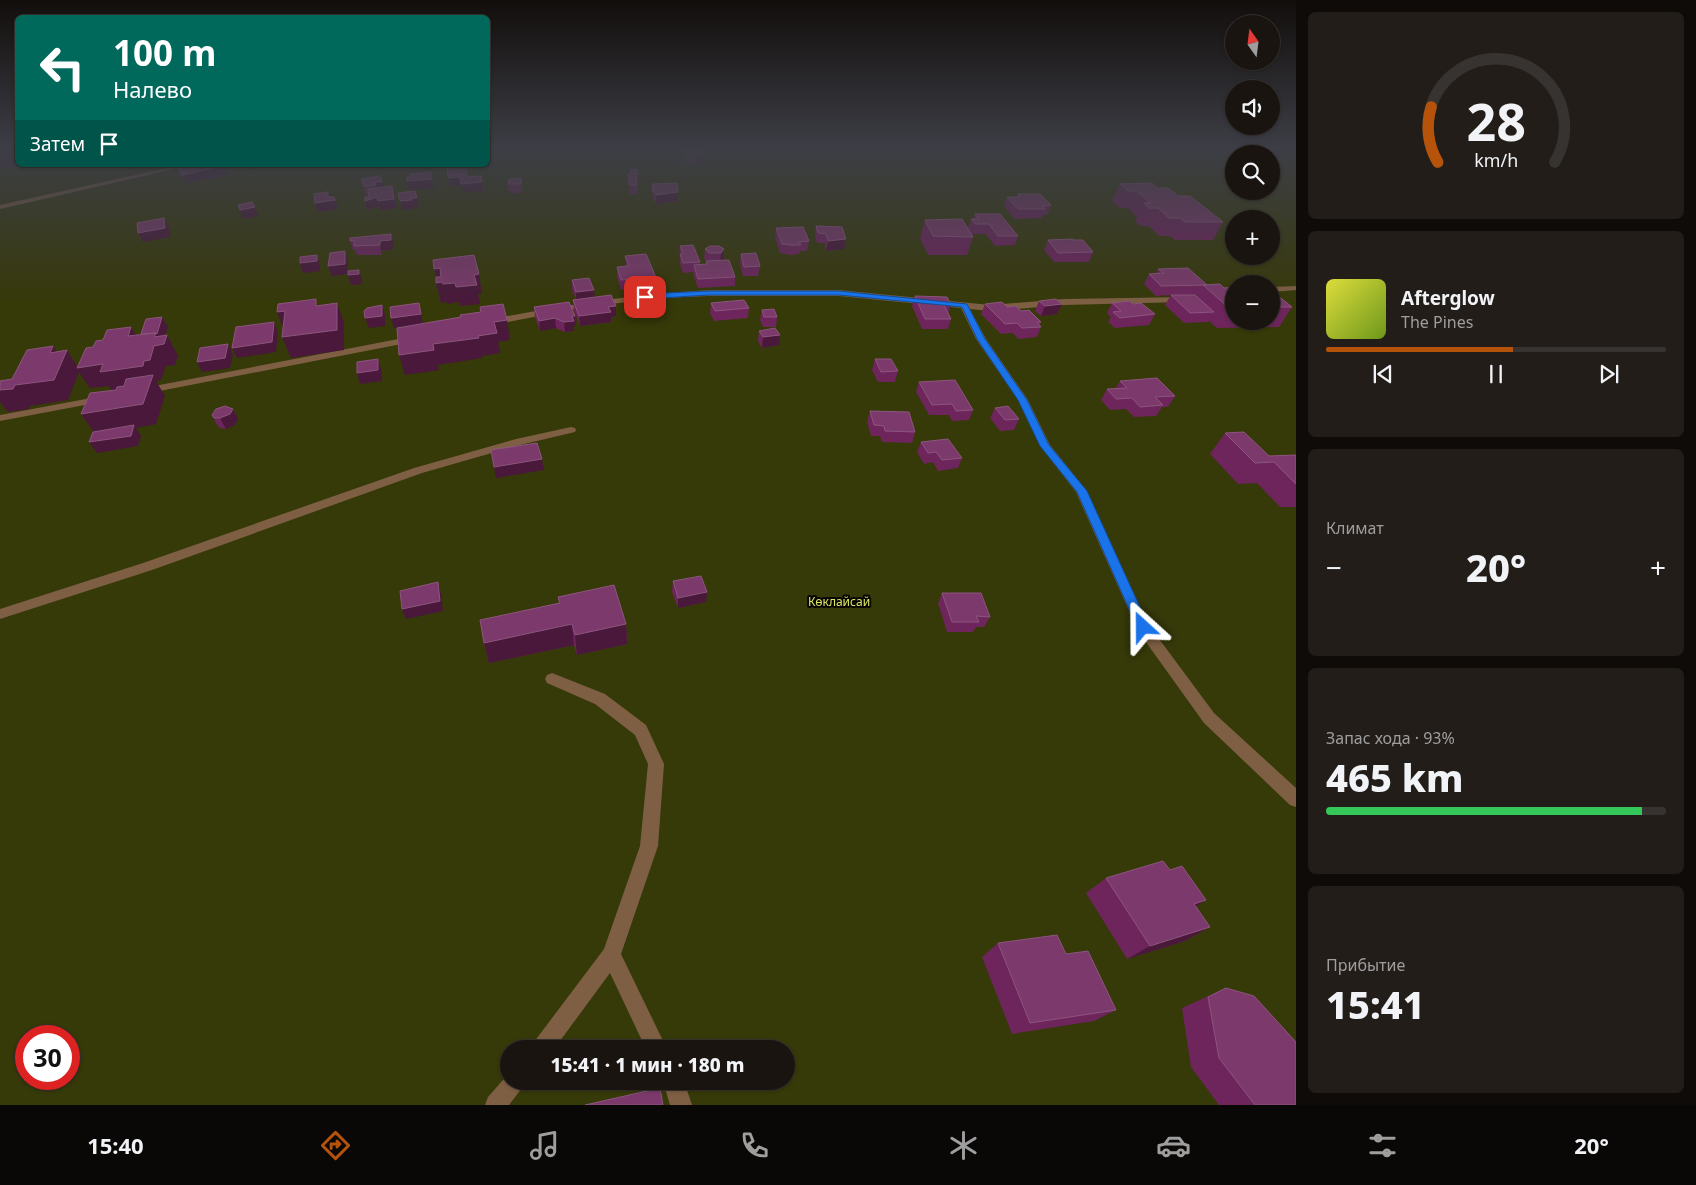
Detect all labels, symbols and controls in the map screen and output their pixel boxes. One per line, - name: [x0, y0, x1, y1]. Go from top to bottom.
- north arrow: [1225, 15, 1280, 70]
- map controls: [1225, 15, 1280, 330]
- text: 100 m: [113, 29, 216, 76]
- icon: left: [30, 35, 95, 100]
- text: Налево: [113, 74, 192, 104]
- button: sound: [1225, 80, 1280, 135]
- text: 28: [1466, 85, 1526, 156]
- icon: arrive: [95, 130, 123, 158]
- text: Затем: [30, 131, 85, 157]
- button: search: [1225, 145, 1280, 200]
- text: km/h: [1474, 148, 1518, 172]
- button: +: [1225, 210, 1280, 265]
- button: −: [1225, 275, 1280, 330]
- pin: [624, 276, 666, 318]
- icon: arrive: [631, 283, 659, 311]
- text: Afterglow: [1401, 285, 1495, 311]
- text: The Pines: [1401, 311, 1473, 333]
- icon: previous: [1369, 360, 1397, 388]
- icon: pause: [1482, 360, 1510, 388]
- icon: next: [1595, 360, 1623, 388]
- text: Климат: [1326, 517, 1384, 539]
- text: 20°: [1466, 541, 1526, 593]
- text: −: [1326, 548, 1342, 586]
- text: +: [1650, 548, 1666, 586]
- park label: Көклайсай: [808, 593, 870, 610]
- position arrow: [1116, 600, 1168, 652]
- text: Запас хода · 93%: [1326, 727, 1455, 749]
- text: 465 km: [1326, 751, 1464, 803]
- text: Прибытие: [1326, 954, 1405, 976]
- text: 15:41: [1326, 978, 1425, 1030]
- speed limit sign: 30: [15, 1025, 80, 1090]
- text: 15:41 · 1 мин · 180 m: [551, 1052, 744, 1078]
- icon: directions: [318, 1128, 353, 1163]
- icon: music: [527, 1128, 562, 1163]
- icon: phone: [737, 1128, 772, 1163]
- icon: climate: [946, 1128, 981, 1163]
- icon: car: [1156, 1128, 1191, 1163]
- icon: filters: [1365, 1128, 1400, 1163]
- text: 15:40: [87, 1130, 144, 1160]
- text: 20°: [1574, 1130, 1609, 1160]

